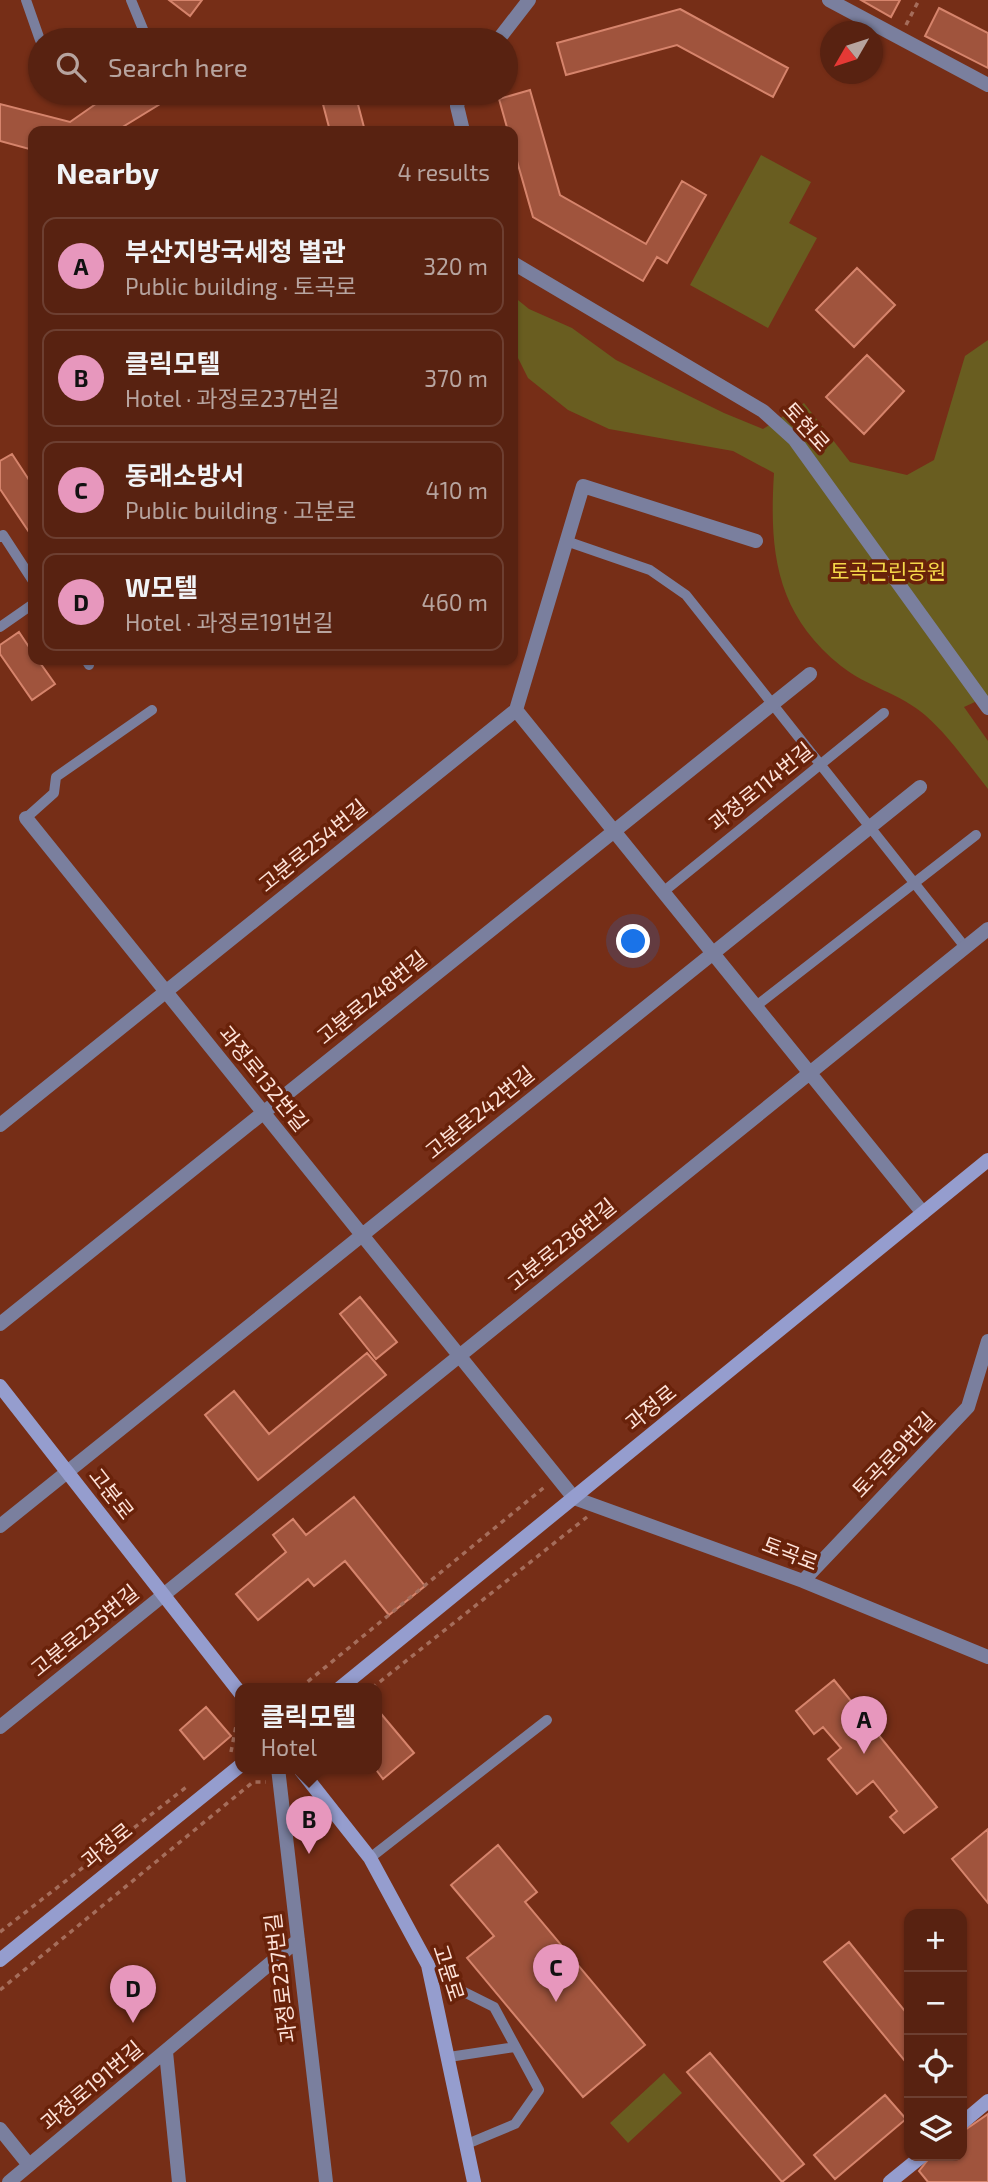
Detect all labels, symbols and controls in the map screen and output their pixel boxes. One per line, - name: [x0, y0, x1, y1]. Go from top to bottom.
- north arrow: [820, 21, 883, 84]
- search box: [28, 28, 518, 105]
- icon: search: [52, 48, 90, 86]
- text: Search here: [108, 51, 248, 82]
- text: Nearby: [56, 154, 159, 190]
- text: 4 results: [398, 158, 490, 186]
- text: 부산지방국세청 별관: [125, 235, 346, 266]
- text: A: [73, 252, 89, 280]
- text: 320 m: [423, 252, 488, 280]
- text: Public building · 토곡로: [125, 272, 357, 300]
- text: 클릭모텔: [125, 347, 221, 378]
- text: B: [74, 364, 88, 392]
- text: 370 m: [424, 364, 488, 392]
- text: Hotel · 과정로237번길: [125, 384, 340, 412]
- street label: 토현로: [778, 396, 836, 456]
- text: 동래소방서: [125, 459, 245, 490]
- text: C: [74, 476, 88, 504]
- text: 410 m: [426, 476, 488, 504]
- text: Public building · 고분로: [125, 496, 357, 524]
- park label: 토곡근린공원: [830, 558, 946, 583]
- text: W모텔: [125, 571, 198, 602]
- text: D: [73, 588, 89, 616]
- text: 460 m: [422, 588, 488, 616]
- text: Hotel · 과정로191번길: [125, 608, 334, 636]
- street label: 과정로114번길: [703, 736, 817, 835]
- street label: 고분로254번길: [253, 793, 371, 896]
- your location: [616, 924, 650, 958]
- street label: 고분로248번길: [311, 945, 431, 1049]
- street label: 과정로132번길: [214, 1020, 314, 1136]
- street label: 고분로242번길: [419, 1060, 539, 1163]
- street label: 고분로236번길: [502, 1193, 620, 1295]
- street label: 과정로: [620, 1379, 680, 1435]
- street label: 토곡로9번길: [846, 1406, 940, 1502]
- street label: 고분로: [84, 1463, 140, 1524]
- street label: 토곡로: [759, 1531, 822, 1575]
- street label: 고분로235번길: [25, 1579, 143, 1681]
- popup: [235, 1683, 382, 1774]
- pin: A: [841, 1696, 887, 1754]
- text: 클릭모텔: [261, 1700, 356, 1731]
- text: Hotel: [261, 1733, 317, 1761]
- pin: B: [286, 1796, 332, 1854]
- street label: 과정로: [76, 1817, 136, 1873]
- map controls: [904, 1909, 967, 2161]
- button: +: [904, 1909, 967, 1972]
- street label: 과정로237번길: [259, 1912, 300, 2045]
- street label: 고분로: [429, 1941, 470, 2004]
- pin: C: [533, 1944, 579, 2002]
- pin: D: [110, 1965, 156, 2023]
- button: −: [904, 1972, 967, 2035]
- street label: 과정로191번길: [35, 2035, 147, 2135]
- button: locate: [904, 2035, 967, 2098]
- button: layers: [904, 2098, 967, 2161]

